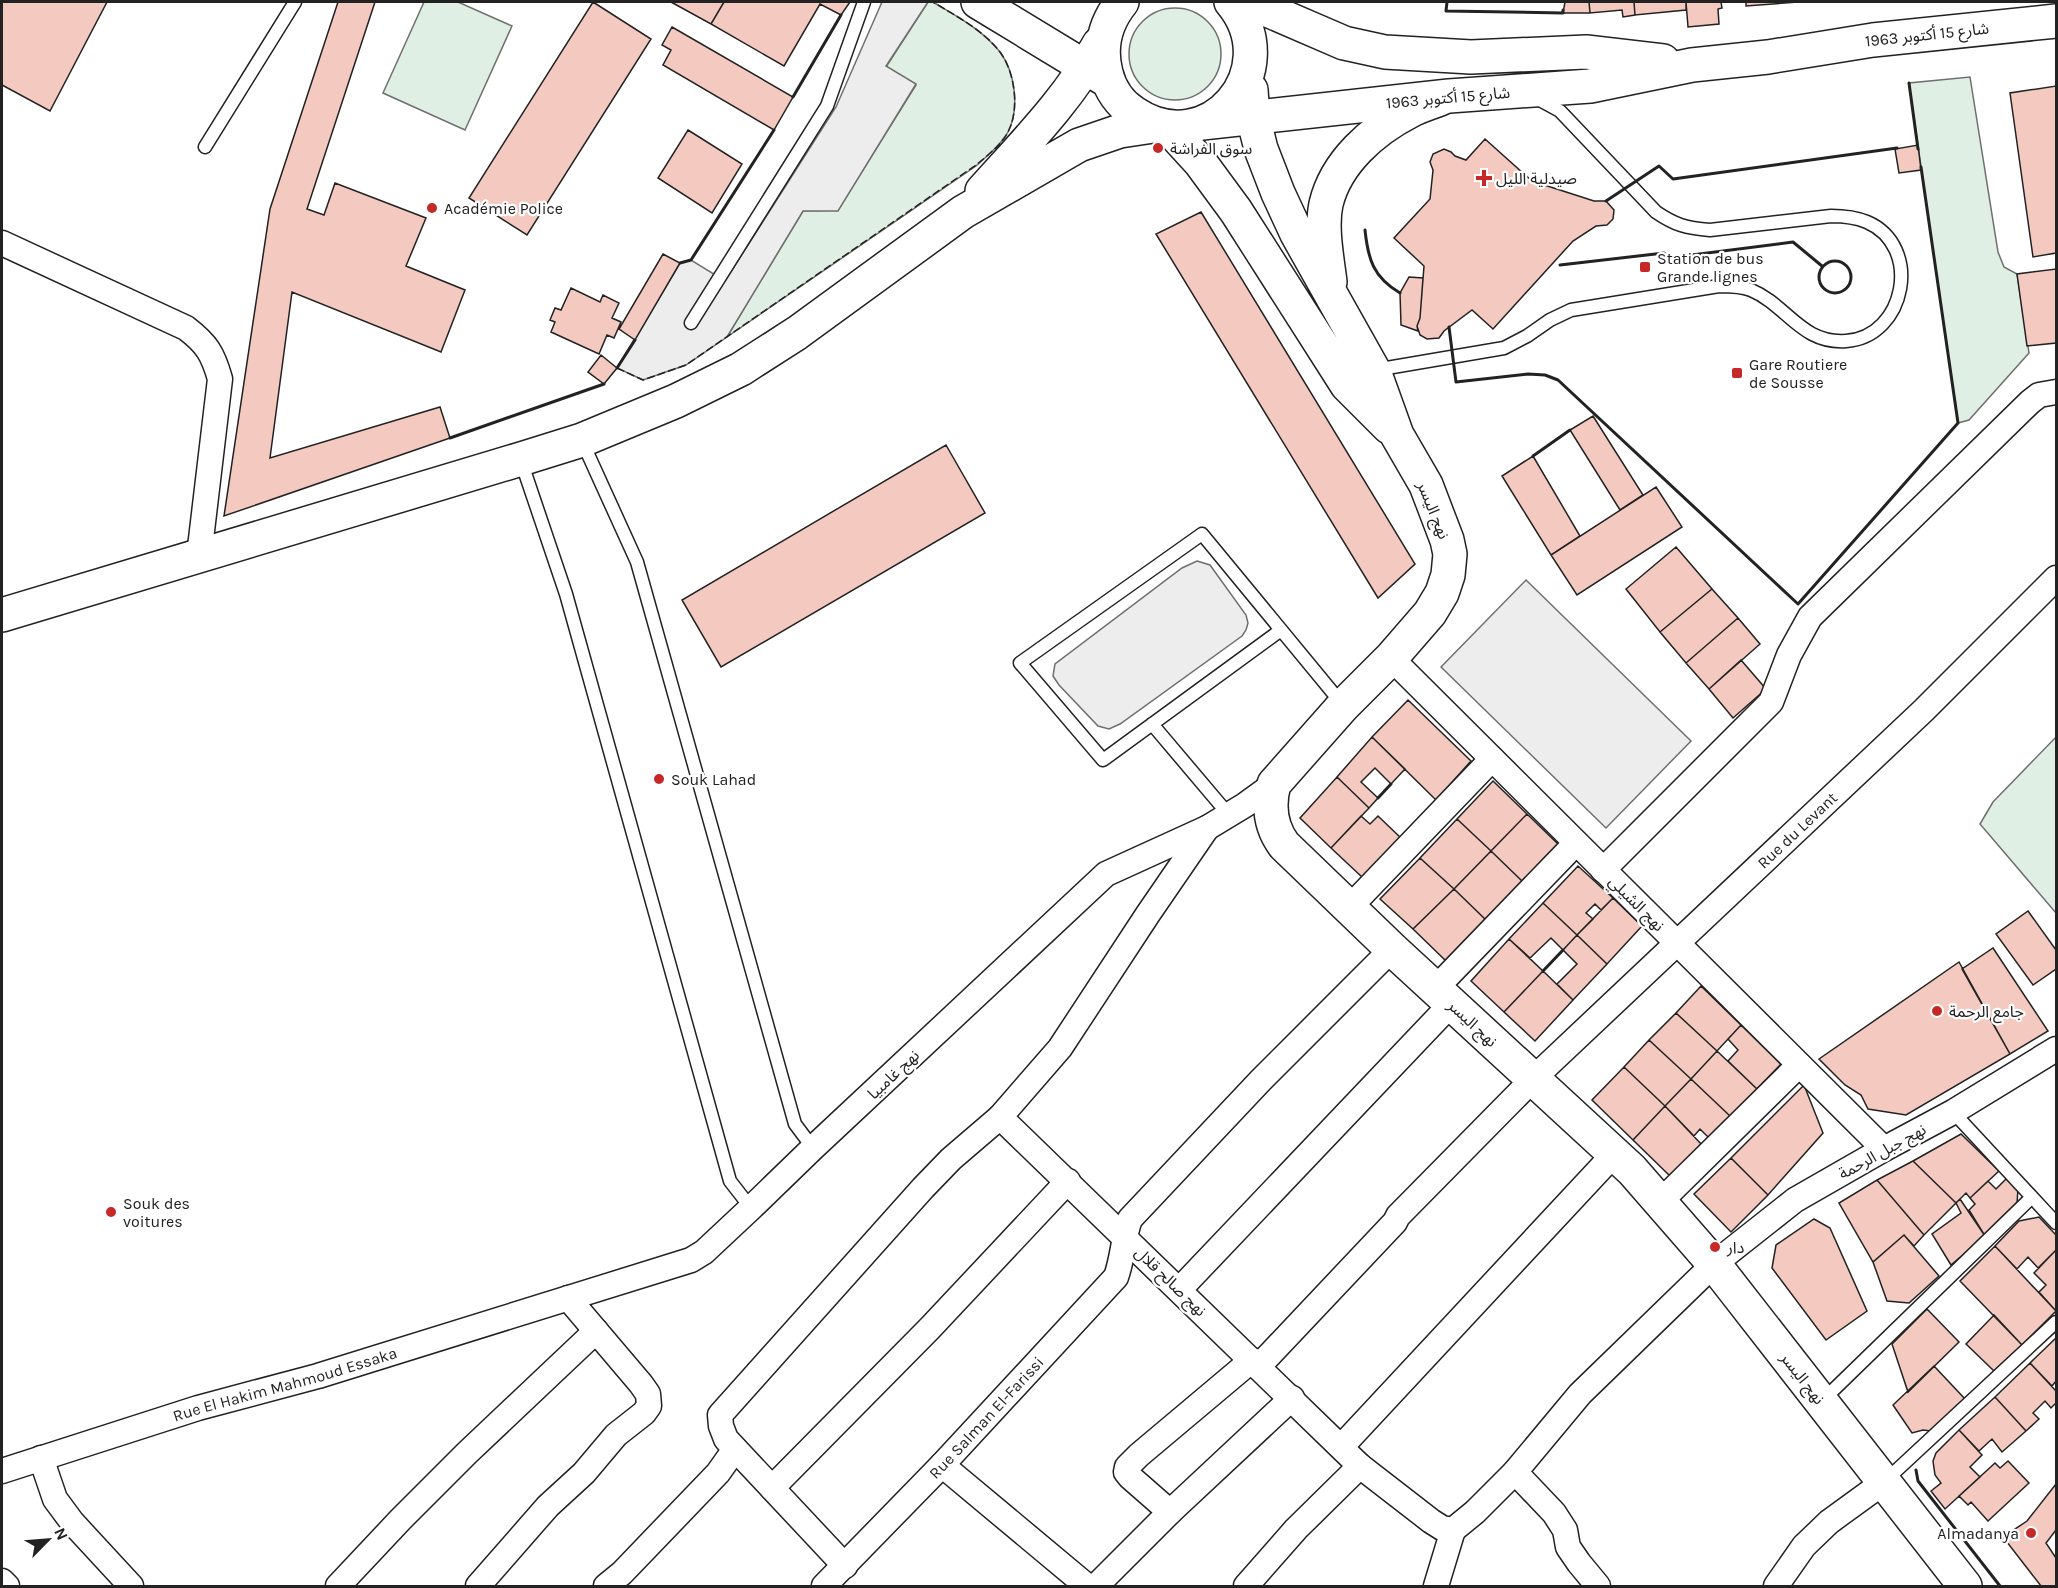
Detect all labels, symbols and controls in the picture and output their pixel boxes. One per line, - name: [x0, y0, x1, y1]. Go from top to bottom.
- street label: شارع 15 أكتوبر 1963: [1864, 19, 1990, 53]
- street label: شارع 15 أكتوبر 1963: [1385, 83, 1511, 115]
- place label: سوق الفراشة: [1170, 139, 1252, 158]
- marker: سوق الفراشة: [1151, 141, 1165, 155]
- place label: صيدلية الليل: [1496, 169, 1577, 188]
- marker: صيدلية الليل: [1477, 171, 1491, 185]
- place label: Académie Police: [444, 199, 563, 218]
- marker: Académie Police: [425, 201, 439, 215]
- place label: Station de bus Grande lignes: [1657, 249, 1764, 286]
- marker: Station de bus Grande lignes: [1638, 260, 1652, 274]
- place label: Gare Routiere de Sousse: [1749, 355, 1847, 392]
- marker: Gare Routiere de Sousse: [1730, 366, 1744, 380]
- street label: نهج اليسر: [1410, 478, 1454, 543]
- place label: Souk Lahad: [671, 770, 756, 789]
- marker: Souk Lahad: [652, 772, 666, 786]
- street label: Rue du Levant: [1753, 788, 1841, 872]
- street label: نهج الشيلي: [1603, 872, 1668, 937]
- street label: نهج اليسر: [1441, 995, 1501, 1053]
- place label: جامع الرحمة: [1949, 1002, 2024, 1024]
- marker: جامع الرحمة: [1930, 1004, 1944, 1018]
- street label: نهج غامبيا: [864, 1046, 925, 1105]
- street label: نهج جبل الرحمة: [1835, 1120, 1931, 1186]
- place label: Souk des voitures: [123, 1194, 190, 1231]
- marker: Souk des voitures: [104, 1205, 118, 1219]
- place label: دار: [1726, 1238, 1744, 1257]
- marker: دار: [1708, 1240, 1722, 1254]
- street label: نهج صالح قلال: [1129, 1243, 1210, 1322]
- street label: Rue El Hakim Mahmoud Essaka: [171, 1343, 399, 1425]
- street label: نهج اليسر: [1774, 1348, 1829, 1410]
- street label: Rue Salman El-Farissi: [925, 1353, 1048, 1483]
- north arrow: [18, 1510, 78, 1570]
- place label: Almadanya: [1937, 1524, 2019, 1543]
- text: N: [50, 1525, 72, 1543]
- marker: Almadanya: [2024, 1526, 2038, 1540]

